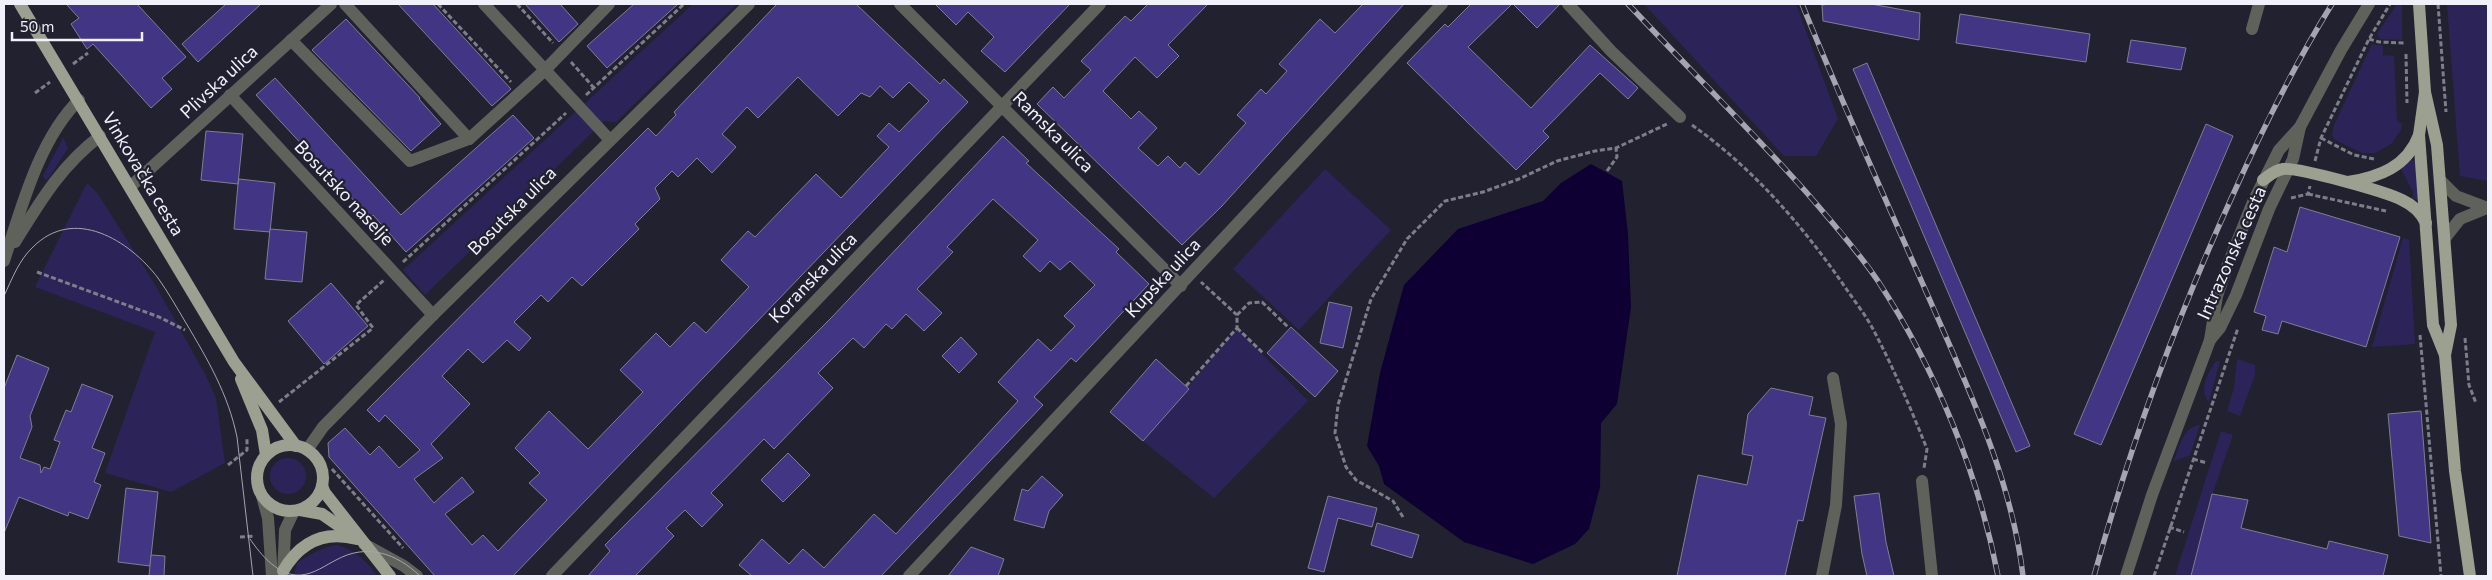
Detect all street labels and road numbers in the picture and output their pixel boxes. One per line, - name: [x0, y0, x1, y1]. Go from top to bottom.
- street label: Plivska ulica: [175, 40, 262, 123]
- street label: Ramska ulica: [1009, 86, 1099, 176]
- street label: Vinkovačka cesta: [98, 108, 189, 239]
- street label: Bosutsko naselje: [290, 135, 399, 249]
- street label: Bosutska ulica: [462, 161, 560, 259]
- street label: Intrazonska cesta: [2192, 183, 2270, 323]
- street label: Koranska ulica: [764, 227, 861, 327]
- street label: Kupska ulica: [1120, 233, 1205, 322]

